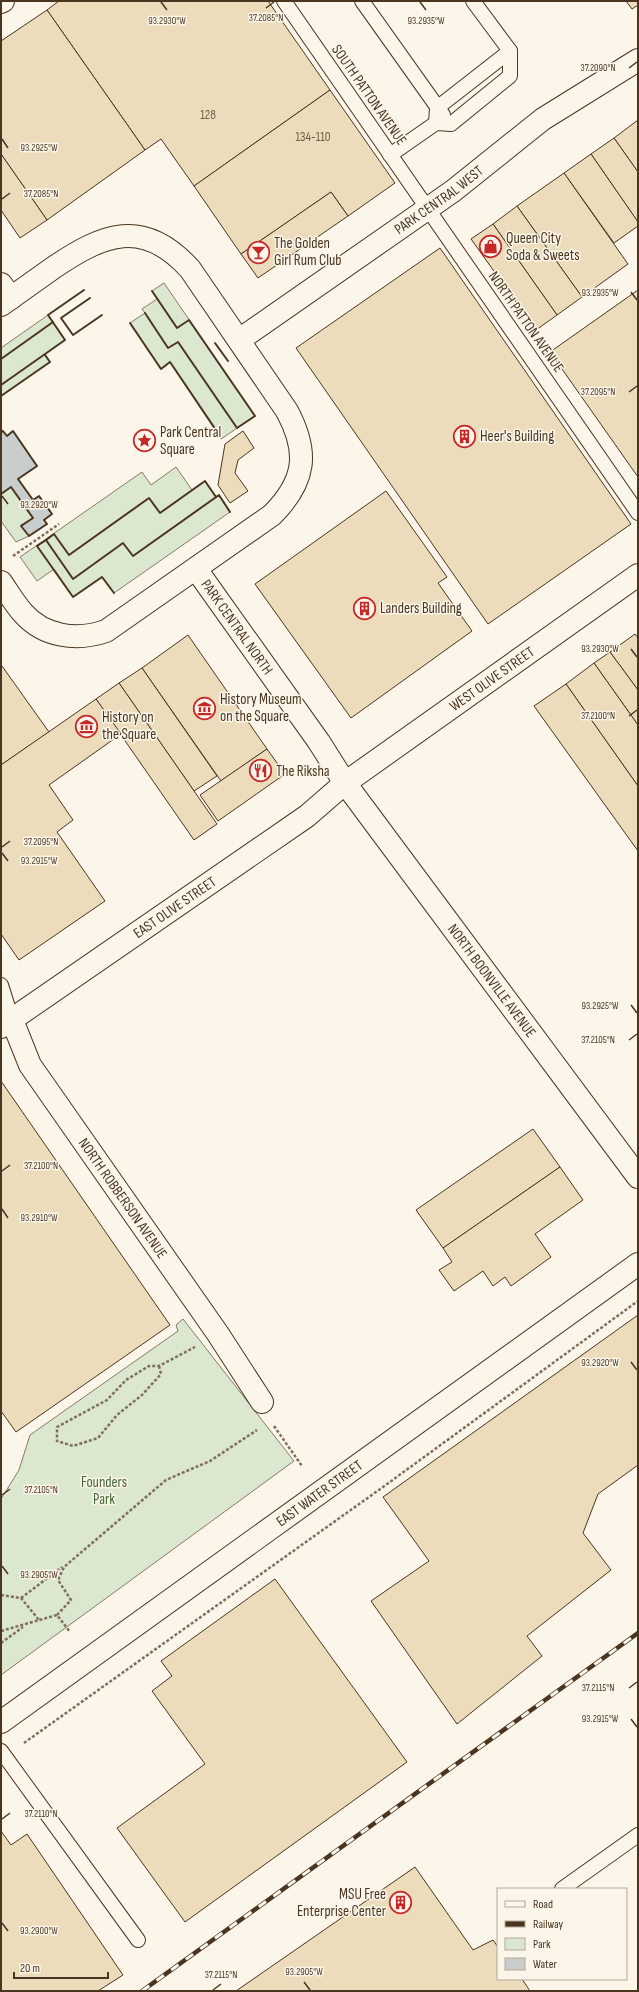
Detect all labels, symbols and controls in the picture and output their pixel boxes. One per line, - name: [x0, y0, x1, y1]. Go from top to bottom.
- text: 37.2085°N: [249, 12, 283, 24]
- text: 93.2930°W: [148, 15, 186, 27]
- text: 93.2935°W: [407, 15, 445, 27]
- street label: SOUTH PATTON AVENUE: [327, 41, 411, 149]
- text: 37.2090°N: [580, 62, 616, 74]
- house number: 128: [200, 107, 216, 123]
- house number: 134-110: [295, 129, 331, 145]
- text: 93.2925°W: [20, 142, 58, 154]
- street label: PARK CENTRAL WEST: [391, 161, 487, 238]
- text: 37.2085°N: [24, 188, 58, 200]
- place label: Queen City Soda & Sweets: [506, 229, 580, 265]
- place label: The Golden Girl Rum Club: [274, 234, 342, 270]
- shop icon: Queen City Soda & Sweets: [478, 234, 504, 260]
- bar icon: The Golden Girl Rum Club: [246, 239, 272, 265]
- street label: NORTH PATTON AVENUE: [484, 268, 568, 376]
- text: 93.2935°W: [581, 287, 619, 299]
- text: 37.2095°N: [581, 386, 615, 398]
- place label: Park Central Square: [160, 423, 221, 459]
- building icon: Heer's Building: [451, 423, 477, 449]
- place label: Heer's Building: [480, 427, 554, 446]
- place icon: Park Central Square: [132, 428, 158, 454]
- text: 93.2920°W: [20, 499, 58, 511]
- street label: PARK CENTRAL NORTH: [197, 576, 277, 678]
- building icon: Landers Building: [351, 595, 377, 621]
- place label: Landers Building: [380, 599, 462, 618]
- street label: WEST OLIVE STREET: [446, 642, 538, 715]
- text: 93.2930°W: [581, 643, 619, 655]
- place label: History Museum on the Square: [220, 690, 302, 726]
- museum icon: History Museum on the Square: [191, 695, 217, 721]
- place label: History on the Square: [102, 708, 156, 744]
- text: 37.2100°N: [581, 710, 615, 722]
- museum icon: History on the Square: [74, 713, 100, 739]
- restaurant icon: The Riksha: [247, 758, 273, 784]
- place label: The Riksha: [276, 762, 330, 781]
- text: 37.2095°N: [24, 836, 58, 848]
- text: 93.2915°W: [21, 855, 58, 867]
- street label: EAST OLIVE STREET: [130, 872, 220, 942]
- street label: NORTH BOONVILLE AVENUE: [443, 920, 540, 1041]
- text: 93.2925°W: [581, 1000, 619, 1012]
- text: 37.2105°N: [581, 1034, 615, 1046]
- street label: NORTH ROBBERSON AVENUE: [74, 1134, 172, 1262]
- text: 37.2100°N: [24, 1160, 58, 1172]
- text: 93.2910°W: [21, 1212, 58, 1224]
- text: 93.2920°W: [581, 1357, 619, 1369]
- street label: EAST WATER STREET: [272, 1456, 366, 1531]
- park label: Founders Park: [81, 1473, 127, 1509]
- text: 37.2105°N: [24, 1484, 58, 1496]
- text: 93.2905°W: [20, 1569, 58, 1581]
- text: 37.2115°N: [582, 1682, 614, 1694]
- text: 93.2915°W: [582, 1713, 619, 1725]
- text: 37.2110°N: [24, 1808, 58, 1820]
- place label: MSU Free Enterprise Center: [297, 1885, 387, 1921]
- legend: [497, 1888, 627, 1980]
- building icon: MSU Free Enterprise Center: [388, 1890, 414, 1916]
- text: Road: [533, 1897, 553, 1912]
- text: Railway: [533, 1917, 564, 1932]
- text: 93.2900°W: [20, 1925, 58, 1937]
- text: Park: [533, 1937, 551, 1952]
- scale bar: [14, 1954, 108, 1980]
- text: Water: [533, 1957, 557, 1972]
- text: 20 m: [20, 1961, 40, 1976]
- text: 93.2905°W: [285, 1966, 323, 1978]
- text: 37.2115°N: [205, 1969, 237, 1981]

